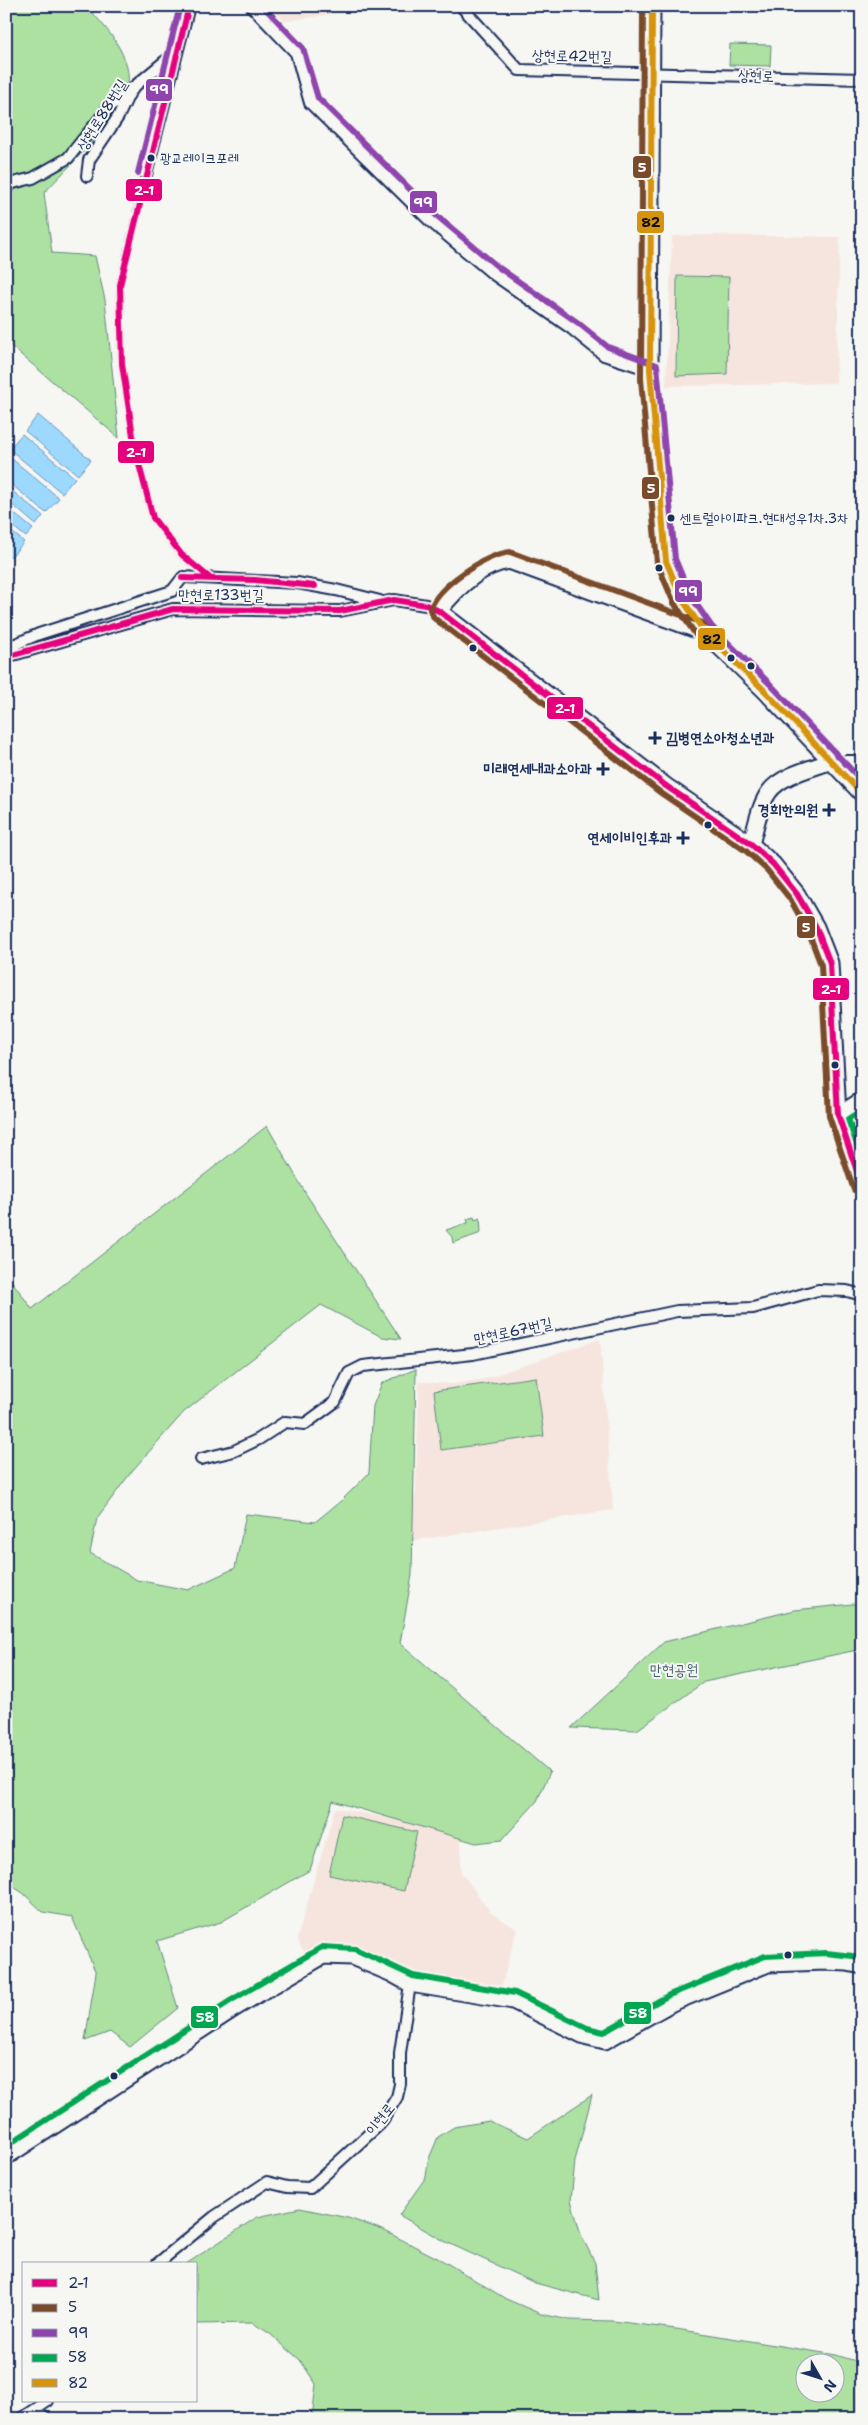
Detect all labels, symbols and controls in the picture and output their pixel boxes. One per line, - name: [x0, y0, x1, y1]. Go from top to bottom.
- street label: 상현로42번길: [532, 45, 612, 67]
- street label: 상현로: [738, 65, 774, 87]
- street label: 상현로88번길: [72, 75, 132, 155]
- line badge: 99: [145, 78, 173, 102]
- text: 99: [149, 80, 169, 98]
- place label: 광교레이크포레: [160, 149, 239, 167]
- marker: 광교레이크포레: [146, 153, 156, 163]
- line badge: 5: [632, 155, 652, 179]
- text: 5: [638, 158, 647, 176]
- line badge: 2-1: [125, 178, 163, 202]
- text: 2-1: [134, 181, 154, 199]
- line badge: 99: [409, 190, 438, 214]
- text: 99: [413, 193, 433, 211]
- line badge: 82: [636, 210, 665, 234]
- text: 82: [641, 213, 661, 231]
- line badge: 2-1: [117, 440, 155, 464]
- text: 2-1: [126, 443, 146, 461]
- line badge: 5: [641, 476, 660, 500]
- text: 5: [647, 479, 656, 497]
- place label: 센트럴아이파크.현대성우1차.3차: [680, 509, 849, 527]
- marker: 센트럴아이파크.현대성우1차.3차: [666, 513, 676, 523]
- unlabelled marker: [654, 563, 664, 573]
- line badge: 99: [674, 579, 703, 603]
- text: 99: [678, 582, 698, 600]
- street label: 만현로133번길: [178, 585, 264, 605]
- line badge: 82: [697, 627, 726, 651]
- text: 82: [702, 630, 722, 648]
- unlabelled marker: [468, 643, 478, 653]
- unlabelled marker: [726, 653, 736, 663]
- unlabelled marker: [746, 661, 756, 671]
- line badge: 2-1: [546, 696, 584, 720]
- text: 2-1: [555, 699, 575, 717]
- place label: 김병연소아청소년과: [666, 728, 775, 748]
- marker: 김병연소아청소년과: [648, 731, 662, 745]
- place label: 미래연세내과소아과: [483, 759, 592, 779]
- marker: 미래연세내과소아과: [596, 762, 610, 776]
- place label: 경희한의원: [758, 800, 818, 820]
- marker: 경희한의원: [822, 803, 836, 817]
- unlabelled marker: [703, 820, 713, 830]
- place label: 연세이비인후과: [588, 828, 672, 848]
- marker: 연세이비인후과: [676, 831, 690, 845]
- line badge: 5: [796, 915, 816, 939]
- text: 5: [802, 918, 811, 936]
- line badge: 2-1: [812, 977, 850, 1001]
- text: 2-1: [821, 980, 841, 998]
- unlabelled marker: [830, 1060, 840, 1070]
- street label: 만현로67번길: [472, 1313, 554, 1349]
- park label: 만현공원: [650, 1660, 698, 1680]
- unlabelled marker: [783, 1950, 793, 1960]
- line badge: 58: [623, 2001, 652, 2025]
- text: 58: [629, 2004, 647, 2022]
- line badge: 58: [190, 2005, 219, 2029]
- text: 58: [196, 2008, 214, 2026]
- unlabelled marker: [109, 2071, 119, 2081]
- street label: 이현로: [361, 2099, 399, 2139]
- legend: [22, 2262, 198, 2402]
- text: 2-1: [68, 2273, 89, 2293]
- text: 5: [68, 2297, 77, 2317]
- text: 99: [68, 2323, 88, 2343]
- text: 58: [68, 2347, 87, 2367]
- north arrow: [796, 2352, 846, 2402]
- text: 82: [68, 2373, 88, 2393]
- text: N: [820, 2376, 841, 2396]

